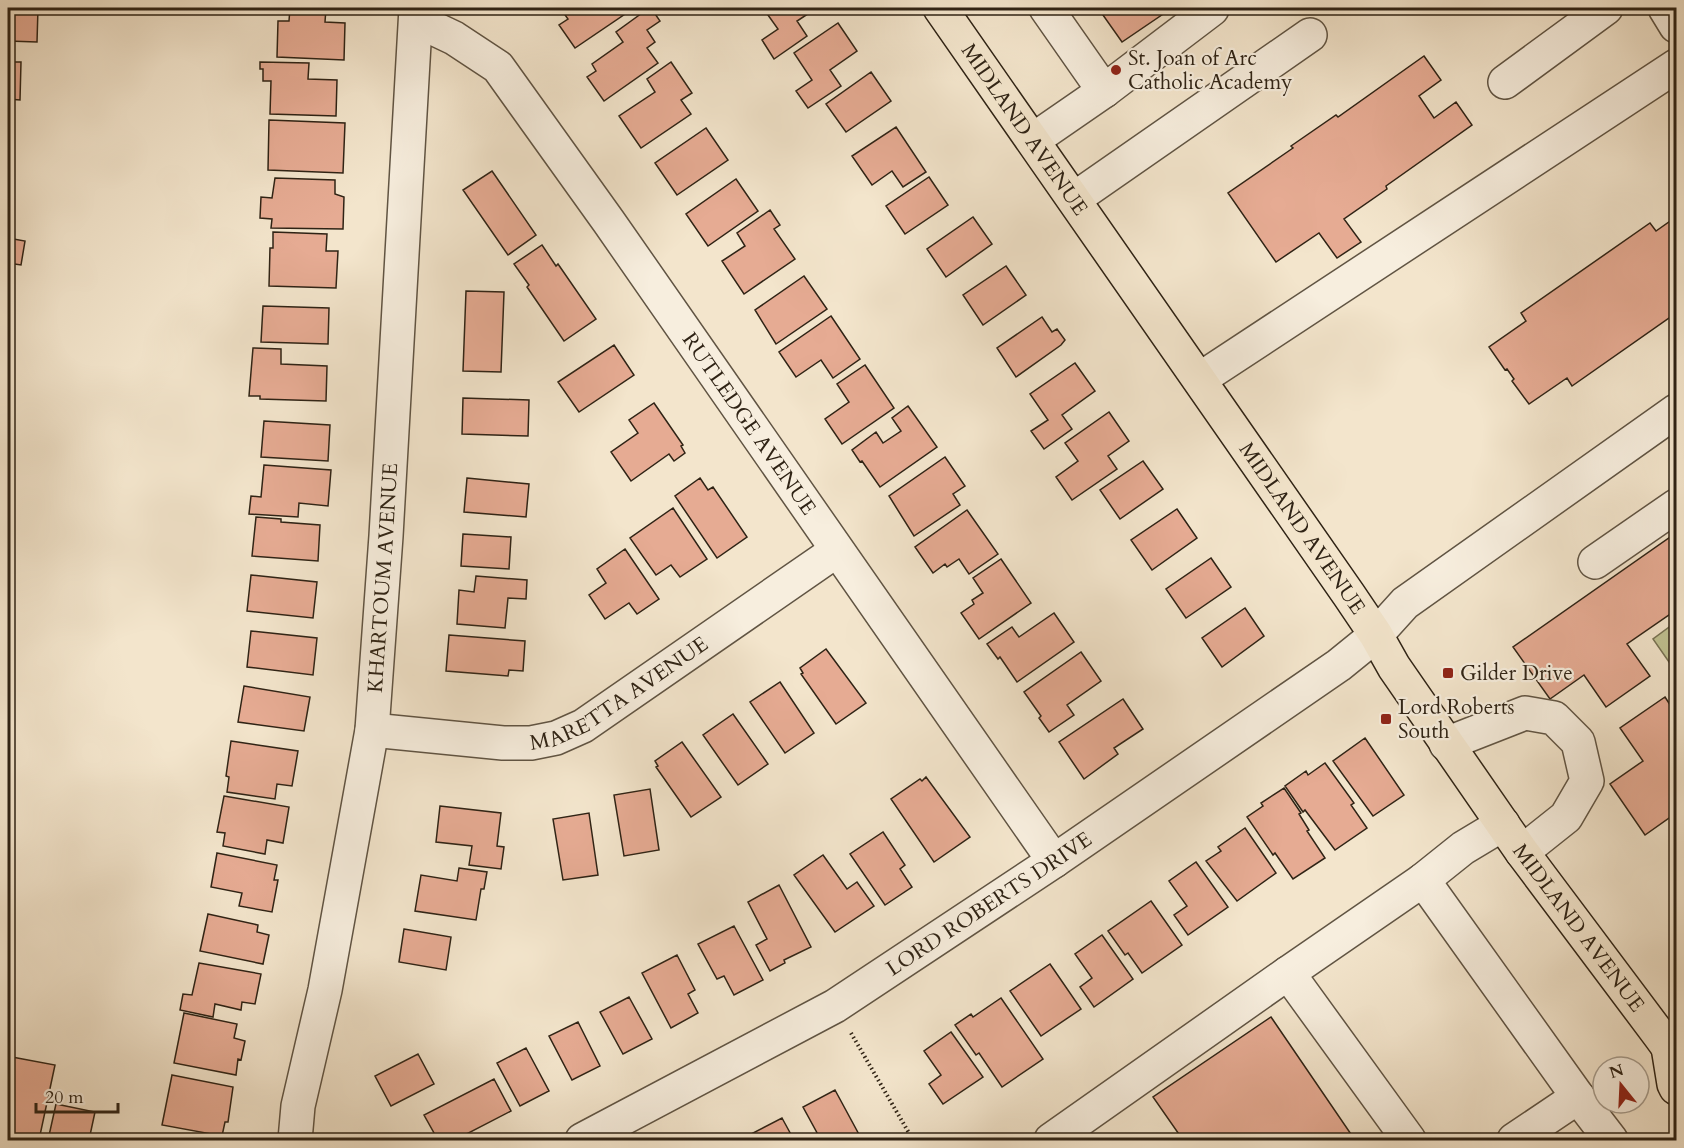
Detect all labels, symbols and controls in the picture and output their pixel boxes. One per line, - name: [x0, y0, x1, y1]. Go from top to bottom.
- street label: MIDLAND AVENUE: [954, 38, 1094, 222]
- place label: St. Joan of Arc Catholic Academy: [1128, 44, 1292, 97]
- marker: St. Joan of Arc Catholic Academy: [1109, 63, 1123, 77]
- street label: RUTLEDGE AVENUE: [675, 327, 823, 521]
- street label: MIDLAND AVENUE: [1232, 437, 1372, 620]
- street label: KHARTOUM AVENUE: [361, 462, 405, 694]
- street label: MARETTA AVENUE: [527, 630, 714, 758]
- place label: Gilder Drive: [1460, 659, 1573, 688]
- marker: Gilder Drive: [1441, 666, 1455, 680]
- place label: Lord Roberts South: [1398, 693, 1515, 746]
- marker: Lord Roberts South: [1379, 712, 1393, 726]
- street label: LORD ROBERTS DRIVE: [881, 825, 1098, 983]
- street label: MIDLAND AVENUE: [1506, 838, 1651, 1018]
- north arrow: [1591, 1055, 1651, 1115]
- text: N: [1607, 1059, 1627, 1084]
- scale bar: [36, 1076, 118, 1114]
- text: 20 m: [45, 1085, 84, 1110]

